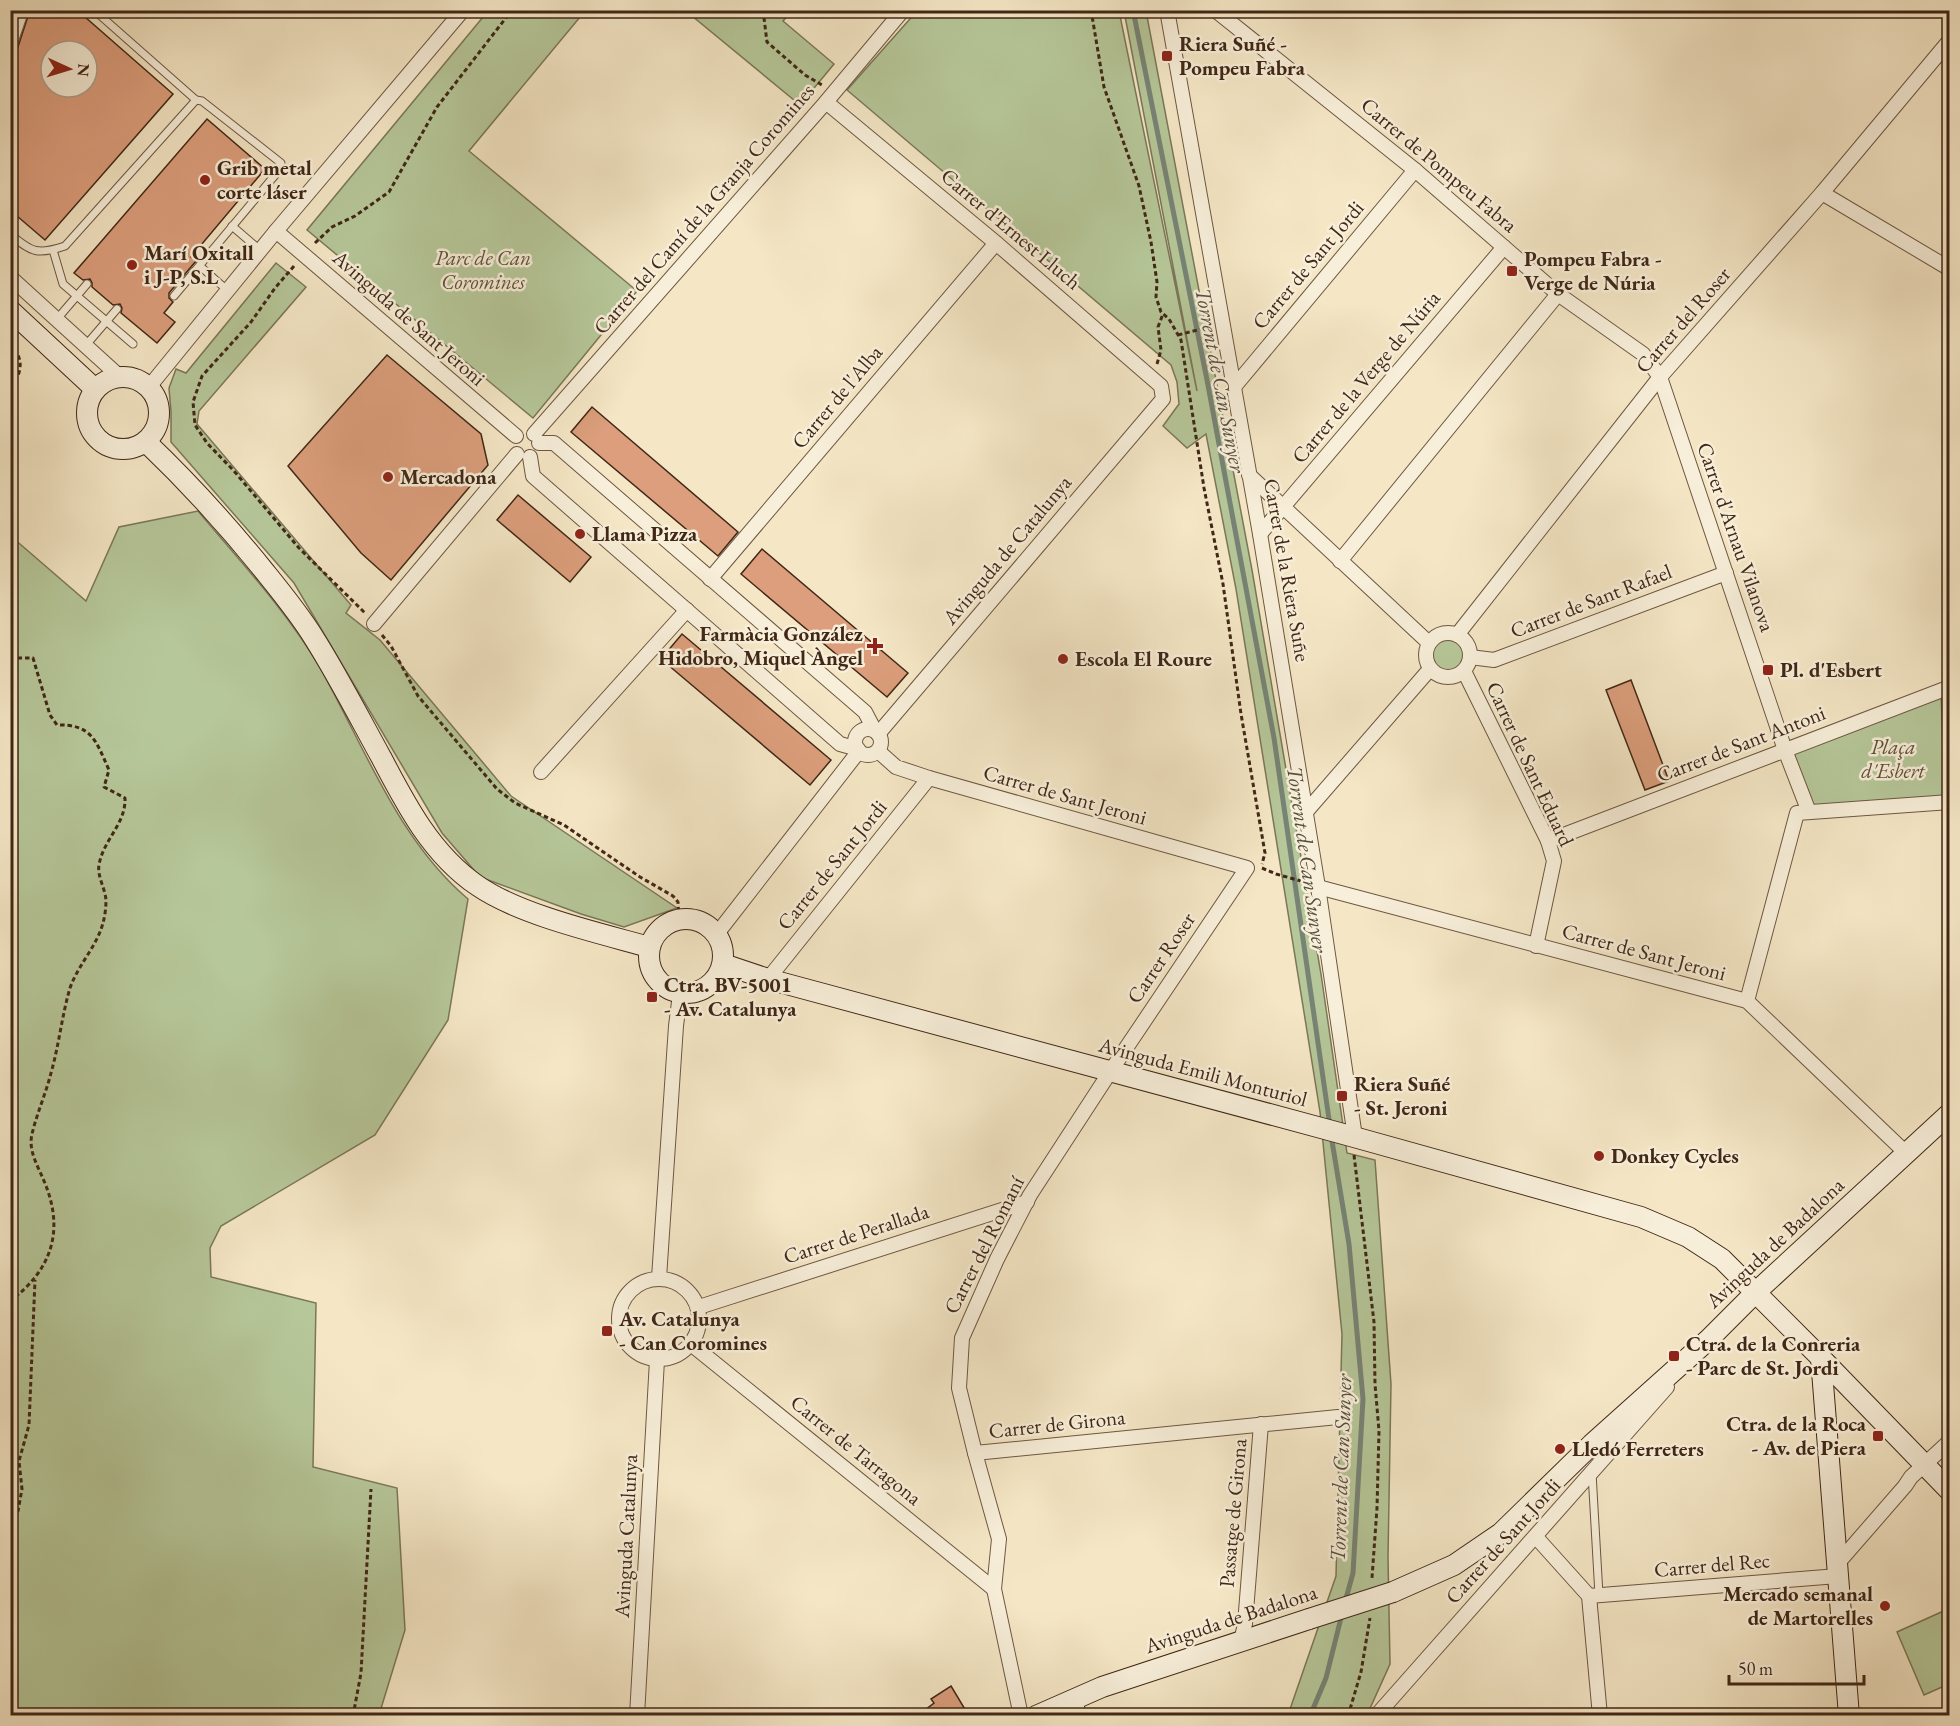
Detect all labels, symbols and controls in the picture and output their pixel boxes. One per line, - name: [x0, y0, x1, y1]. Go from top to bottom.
- place label: Riera Suñé - Pompeu Fabra: [1179, 30, 1306, 81]
- north arrow: [39, 39, 99, 99]
- marker: Riera Suñé - Pompeu Fabra: [1160, 49, 1174, 63]
- text: N: [73, 63, 94, 77]
- street label: Carrer del Camí de la Granja Coromines: [587, 77, 820, 340]
- street label: Carrer de Pompeu Fabra: [1356, 91, 1524, 238]
- place label: Grib metal corte láser: [217, 154, 312, 205]
- street label: Carrer d'Ernest Lluch: [936, 162, 1087, 295]
- marker: Grib metal corte láser: [198, 173, 212, 187]
- street label: Carrer de Sant Jordi: [1246, 195, 1369, 335]
- place label: Marí Oxitall i J-P, S.L: [144, 239, 254, 290]
- street label: Avinguda de Sant Jeroni: [327, 243, 491, 391]
- park label: Parc de Can Coromines: [435, 244, 531, 295]
- place label: Pompeu Fabra - Verge de Núria: [1524, 245, 1662, 296]
- marker: Marí Oxitall i J-P, S.L: [125, 258, 139, 272]
- street label: Carrer del Roser: [1629, 261, 1736, 378]
- marker: Pompeu Fabra - Verge de Núria: [1505, 264, 1519, 278]
- street label: Carrer de la Verge de Núria: [1285, 284, 1446, 469]
- water label: Torrent de Can Sunyer: [1188, 285, 1253, 477]
- street label: Carrer de l'Alba: [785, 339, 888, 454]
- street label: Carrer d'Arnau Vilanova: [1691, 439, 1782, 636]
- place label: Mercadona: [400, 463, 497, 490]
- street label: Avinguda de Catalunya: [936, 469, 1077, 631]
- marker: Mercadona: [381, 470, 395, 484]
- street label: Carrer de la Riera Suñe: [1258, 476, 1317, 664]
- place label: Llama Pizza: [592, 520, 698, 547]
- marker: Llama Pizza: [573, 527, 587, 541]
- street label: Carrer de Sant Rafael: [1506, 557, 1675, 644]
- place label: Farmàcia González Hidobro, Miquel Àngel: [658, 620, 863, 671]
- marker: Farmàcia González Hidobro, Miquel Àngel: [868, 639, 882, 653]
- place label: Escola El Roure: [1075, 645, 1212, 672]
- marker: Escola El Roure: [1056, 652, 1070, 666]
- place label: Pl. d'Esbert: [1780, 656, 1882, 683]
- marker: Pl. d'Esbert: [1761, 663, 1775, 677]
- street label: Carrer de Sant Eduard: [1480, 677, 1581, 851]
- street label: Carrer de Sant Antoni: [1653, 699, 1829, 788]
- park label: Plaça d'Esbert: [1861, 733, 1926, 784]
- street label: Carrer de Sant Jeroni: [980, 758, 1150, 831]
- water label: Torrent de Can Sunyer: [1280, 764, 1335, 956]
- street label: Carrer de Sant Jordi: [771, 794, 892, 935]
- street label: Carrer Roser: [1120, 907, 1201, 1008]
- street label: Carrer de Sant Jeroni: [1559, 917, 1729, 986]
- place label: Ctra. BV-5001 - Av. Catalunya: [664, 971, 797, 1022]
- marker: Ctra. BV-5001 - Av. Catalunya: [645, 990, 659, 1004]
- street label: Avinguda Emili Monturiol: [1095, 1030, 1310, 1112]
- place label: Riera Suñé - St. Jeroni: [1354, 1070, 1451, 1121]
- marker: Riera Suñé - St. Jeroni: [1335, 1089, 1349, 1103]
- place label: Donkey Cycles: [1611, 1142, 1739, 1169]
- marker: Donkey Cycles: [1592, 1149, 1606, 1163]
- street label: Carrer del Romaní: [937, 1171, 1030, 1318]
- street label: Avinguda de Badalona: [1699, 1171, 1850, 1314]
- street label: Carrer de Perallada: [780, 1197, 933, 1270]
- place label: Av. Catalunya - Can Coromines: [618, 1305, 767, 1356]
- marker: Av. Catalunya - Can Coromines: [600, 1324, 614, 1338]
- place label: Ctra. de la Conreria - Parc de St. Jordi: [1686, 1330, 1861, 1381]
- marker: Ctra. de la Conreria - Parc de St. Jordi: [1667, 1349, 1681, 1363]
- water label: Torrent de Can Sunyer: [1323, 1372, 1358, 1562]
- street label: Carrer de Tarragona: [785, 1388, 928, 1511]
- street label: Carrer de Girona: [987, 1403, 1127, 1444]
- place label: Ctra. de la Roca - Av. de Piera: [1726, 1410, 1867, 1461]
- marker: Ctra. de la Roca - Av. de Piera: [1871, 1429, 1885, 1443]
- place label: Lledó Ferreters: [1572, 1435, 1704, 1462]
- street label: Passatge de Girona: [1213, 1437, 1253, 1589]
- marker: Lledó Ferreters: [1553, 1442, 1567, 1456]
- street label: Avinguda Catalunya: [608, 1453, 643, 1619]
- street label: Carrer de Sant Jordi: [1439, 1472, 1566, 1609]
- street label: Carrer del Rec: [1653, 1546, 1771, 1583]
- street label: Avinguda de Badalona: [1140, 1578, 1321, 1659]
- place label: Mercado semanal de Martorelles: [1723, 1580, 1873, 1631]
- marker: Mercado semanal de Martorelles: [1878, 1599, 1892, 1613]
- scale bar: [1729, 1648, 1864, 1686]
- text: 50 m: [1738, 1657, 1773, 1680]

